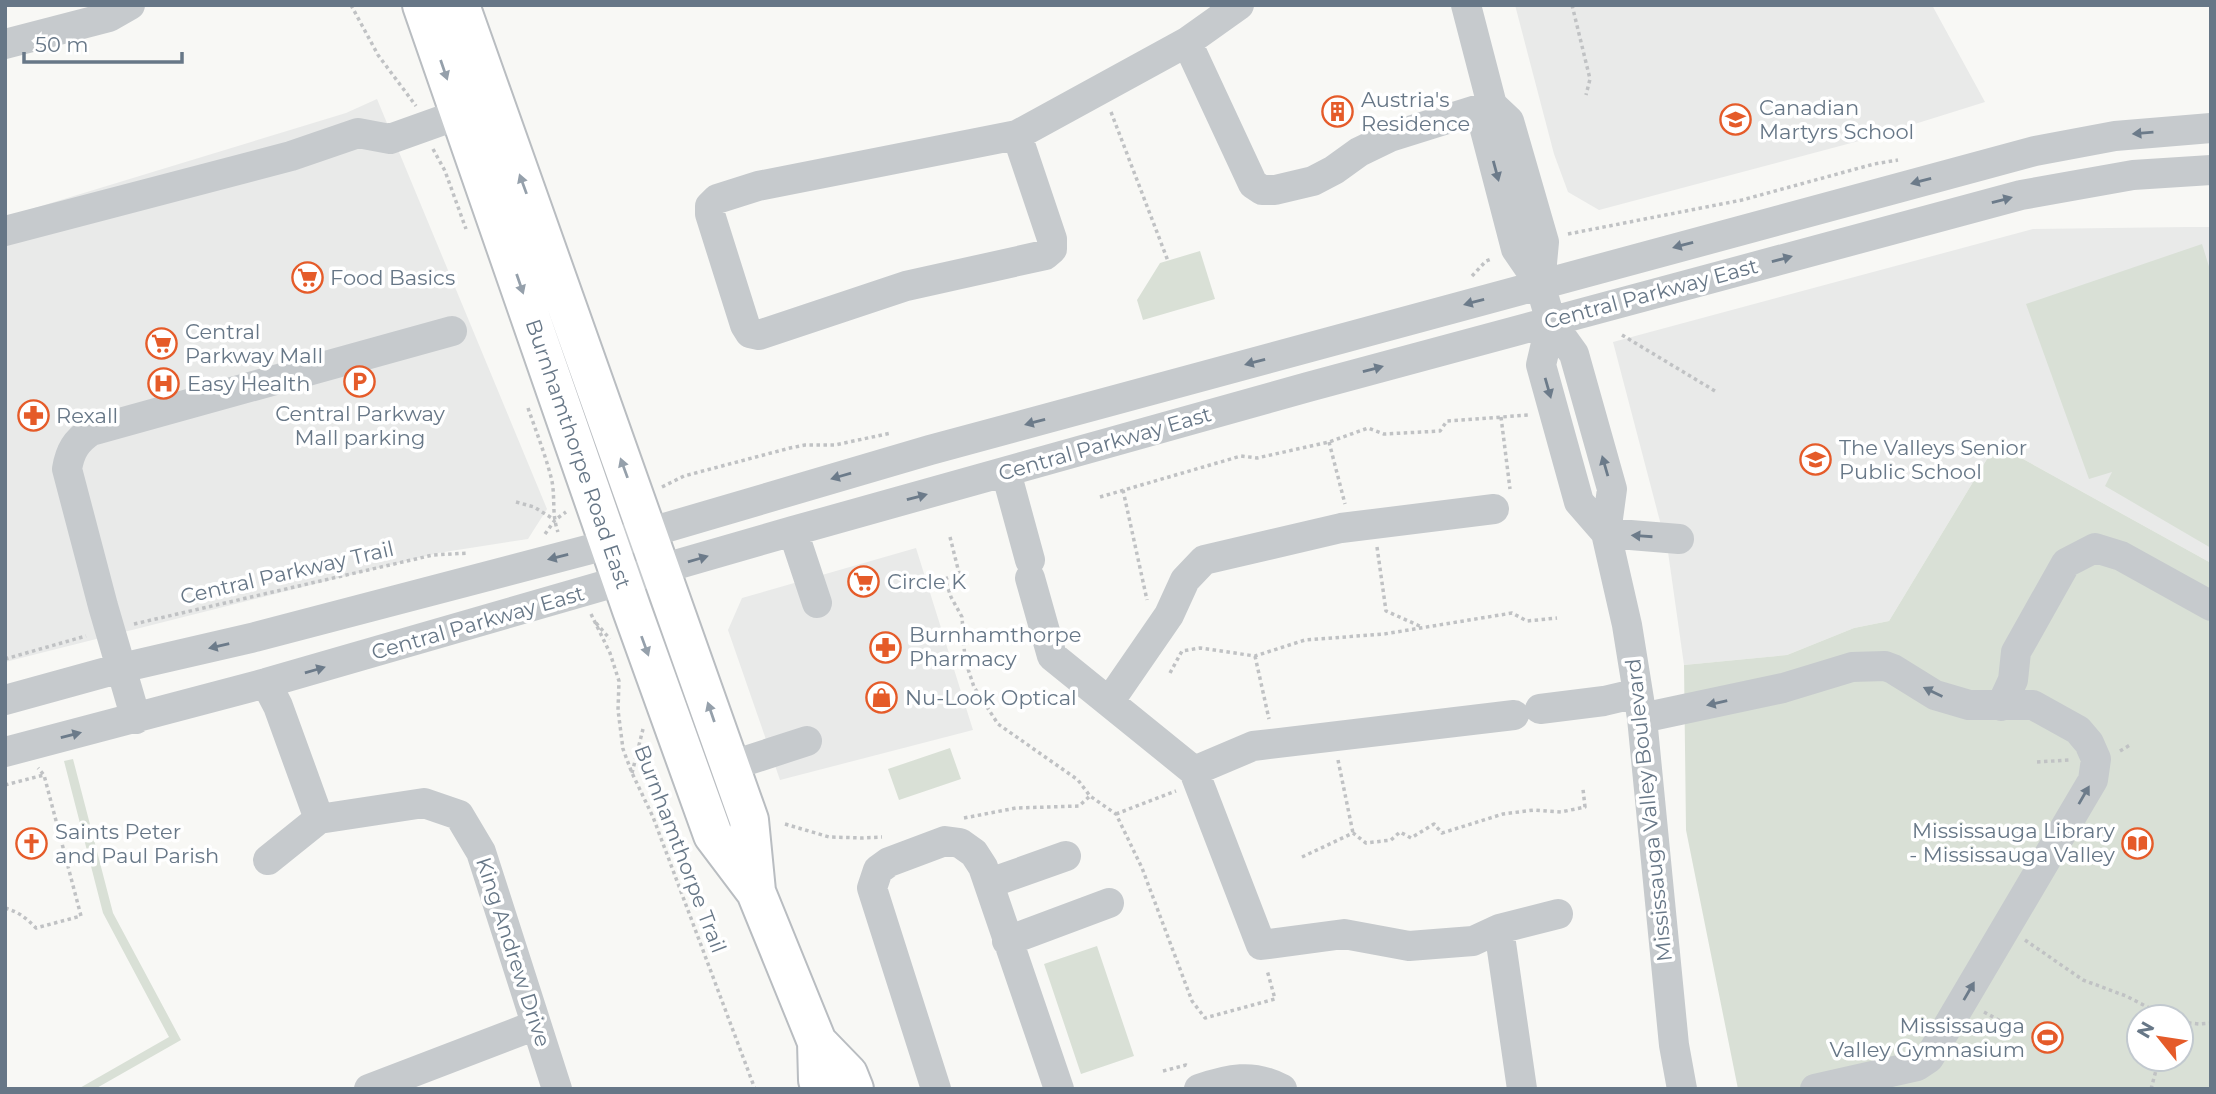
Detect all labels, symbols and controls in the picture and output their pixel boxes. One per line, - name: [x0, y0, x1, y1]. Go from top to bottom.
- scale bar: [24, 21, 182, 65]
- text: 50 m: [35, 32, 89, 57]
- one-way arrow: [439, 59, 450, 80]
- place label: Austria's Residence: [1361, 87, 1470, 136]
- building icon: Austria's Residence: [1321, 95, 1355, 129]
- place label: Canadian Martyrs School: [1759, 95, 1914, 144]
- school or university icon: Canadian Martyrs School: [1719, 103, 1753, 137]
- one-way arrow: [2132, 128, 2154, 139]
- one-way arrow: [1491, 160, 1502, 182]
- one-way arrow: [517, 173, 528, 194]
- one-way arrow: [1910, 177, 1931, 187]
- one-way arrow: [1991, 194, 2013, 205]
- one-way arrow: [1672, 240, 1694, 251]
- street label: Central Parkway East: [1541, 253, 1761, 334]
- one-way arrow: [1772, 253, 1794, 264]
- supermarket icon: Food Basics: [290, 261, 324, 295]
- place label: Food Basics: [330, 265, 455, 290]
- one-way arrow: [515, 274, 526, 295]
- one-way arrow: [1463, 297, 1485, 308]
- street label: Burnhamthorpe Road East: [521, 316, 636, 592]
- place label: Central Parkway Mall: [185, 319, 323, 368]
- supermarket icon: Central Parkway Mall: [145, 327, 179, 361]
- one-way arrow: [1244, 357, 1265, 367]
- one-way arrow: [1363, 363, 1385, 374]
- parking icon: Central Parkway Mall parking: [343, 365, 377, 399]
- hospital icon: Easy Health: [147, 367, 181, 401]
- place label: Easy Health: [187, 371, 310, 396]
- one-way arrow: [1543, 378, 1553, 399]
- pharmacy icon: Rexall: [16, 399, 50, 433]
- place label: Central Parkway Mall parking: [275, 401, 445, 450]
- street label: Central Parkway East: [996, 401, 1214, 486]
- place label: Rexall: [56, 403, 118, 428]
- one-way arrow: [1024, 417, 1045, 427]
- place label: The Valleys Senior Public School: [1839, 435, 2027, 484]
- school or university icon: The Valleys Senior Public School: [1799, 443, 1833, 477]
- one-way arrow: [1600, 456, 1610, 477]
- one-way arrow: [618, 457, 629, 478]
- one-way arrow: [830, 471, 852, 482]
- one-way arrow: [906, 491, 928, 502]
- one-way arrow: [1631, 530, 1653, 541]
- street label: Central Parkway Trail: [178, 536, 396, 609]
- one-way arrow: [546, 552, 568, 563]
- one-way arrow: [688, 553, 709, 563]
- supermarket icon: Circle K: [847, 565, 881, 599]
- place label: Circle K: [887, 569, 966, 594]
- street label: Central Parkway East: [369, 580, 587, 665]
- place label: Burnhamthorpe Pharmacy: [909, 622, 1081, 671]
- pharmacy icon: Burnhamthorpe Pharmacy: [869, 630, 903, 664]
- one-way arrow: [640, 635, 651, 656]
- one-way arrow: [208, 640, 230, 651]
- street label: Mississauga Valley Boulevard: [1620, 657, 1677, 963]
- one-way arrow: [305, 664, 326, 674]
- shop icon: Nu-Look Optical: [865, 681, 899, 715]
- place label: Nu-Look Optical: [905, 685, 1077, 710]
- one-way arrow: [1923, 686, 1943, 698]
- one-way arrow: [1706, 698, 1728, 709]
- one-way arrow: [705, 702, 716, 723]
- one-way arrow: [61, 729, 83, 740]
- street label: Burnhamthorpe Trail: [629, 741, 732, 956]
- one-way arrow: [2078, 785, 2090, 804]
- place label: Mississauga Library - Mississauga Valley: [1909, 818, 2116, 867]
- place label: Saints Peter and Paul Parish: [55, 819, 219, 868]
- library icon: Mississauga Library - Mississauga Valley: [2121, 826, 2155, 860]
- church icon: Saints Peter and Paul Parish: [15, 827, 49, 861]
- street label: King Andrew Drive: [471, 854, 556, 1050]
- one-way arrow: [1963, 981, 1975, 1001]
- north arrow: [2125, 1003, 2195, 1073]
- place label: Mississauga Valley Gymnasium: [1830, 1013, 2025, 1062]
- text: N: [2132, 1017, 2160, 1042]
- sports icon: Mississauga Valley Gymnasium: [2031, 1021, 2065, 1055]

